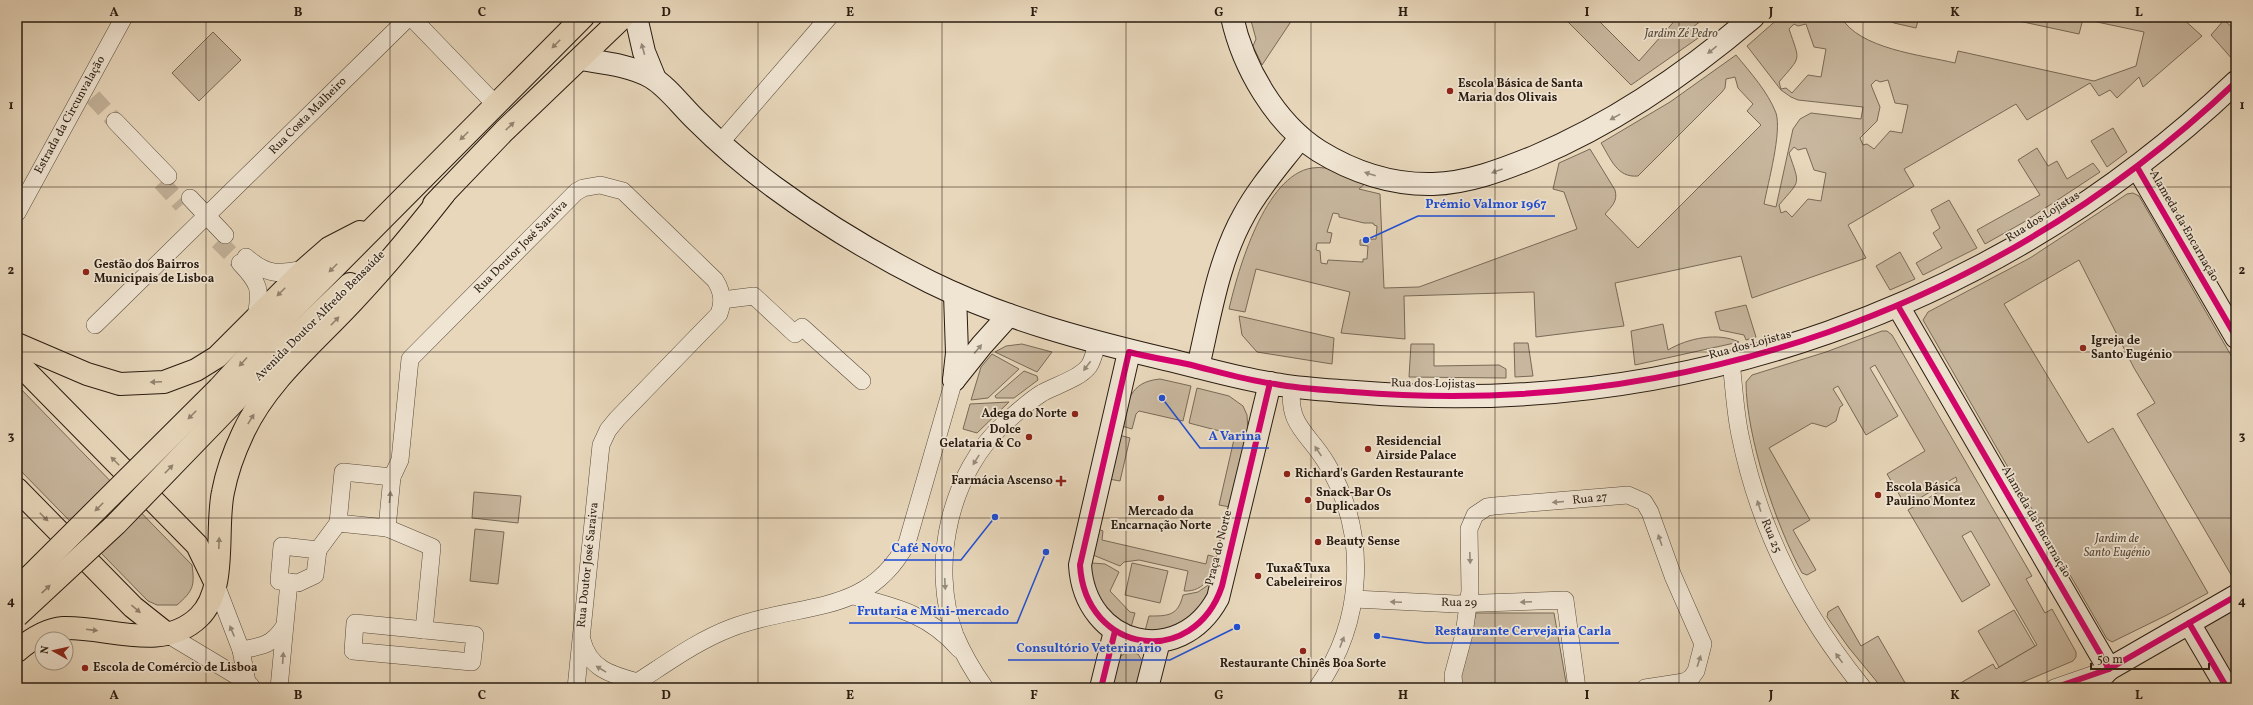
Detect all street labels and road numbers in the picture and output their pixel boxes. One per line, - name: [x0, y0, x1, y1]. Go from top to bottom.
- street label: Estrada da Circunvalação: [31, 53, 109, 177]
- street label: Rua Costa Malheiro: [266, 74, 350, 158]
- street label: Alameda da Encarnação: [2146, 167, 2222, 285]
- street label: Rua dos Lojistas: [2003, 188, 2083, 246]
- street label: Rua Doutor José Saraiva: [471, 197, 571, 297]
- street label: Avenida Doutor Alfredo Bensaúde: [251, 247, 389, 385]
- street label: Rua dos Lojistas: [1707, 326, 1793, 364]
- street label: Rua dos Lojistas: [1391, 375, 1475, 393]
- street label: Alameda da Encarnação: [1998, 463, 2074, 581]
- street label: Rua 27: [1572, 489, 1609, 509]
- street label: Rua Doutor José Saraiva: [573, 501, 603, 629]
- street label: Praça do Norte: [1202, 508, 1236, 587]
- street label: Rua 25: [1757, 517, 1785, 556]
- street label: Rua 29: [1441, 595, 1477, 611]

